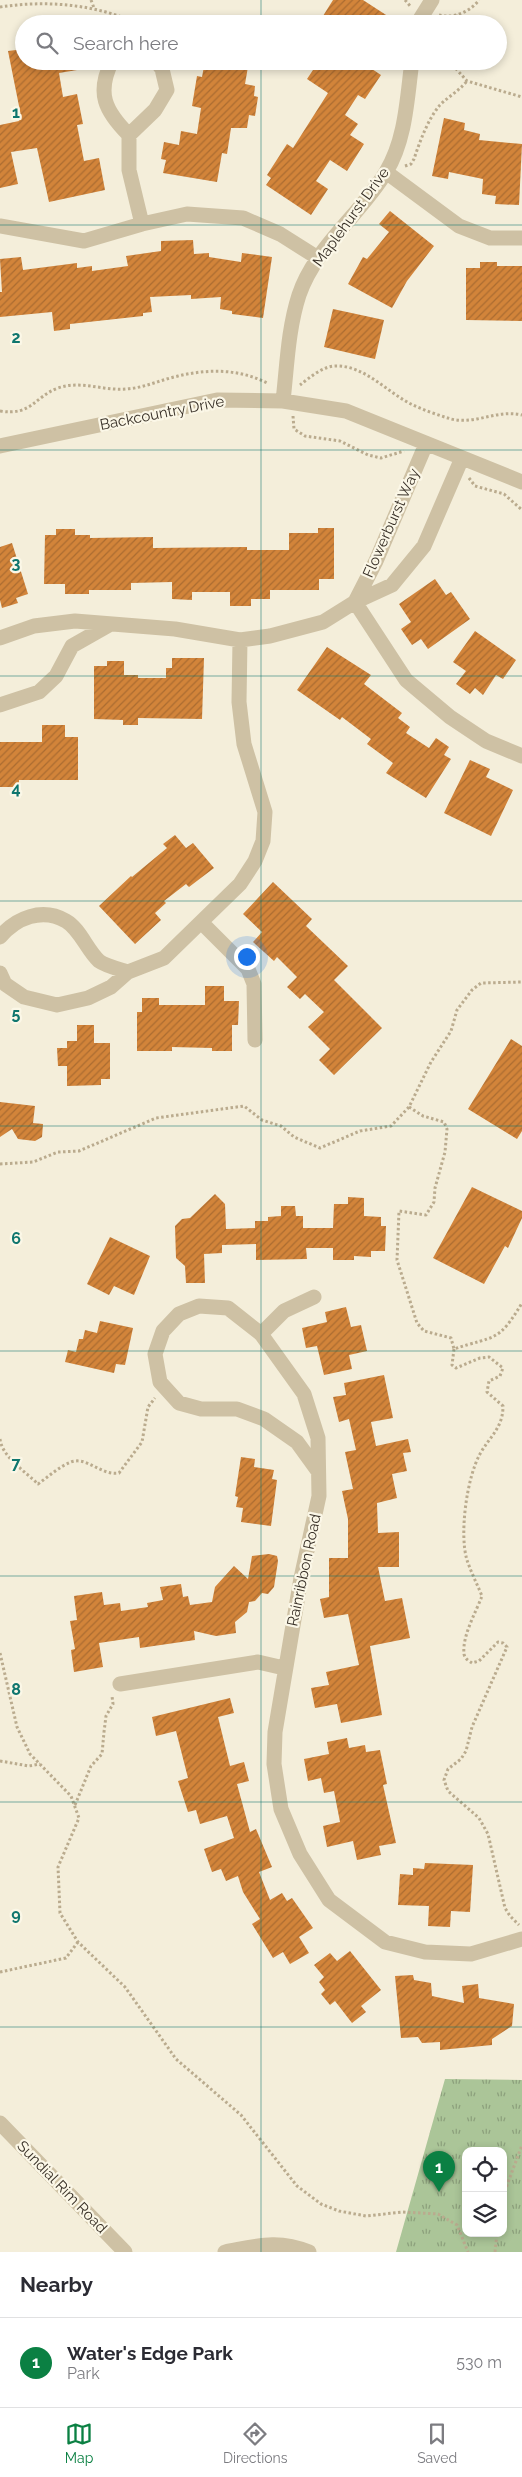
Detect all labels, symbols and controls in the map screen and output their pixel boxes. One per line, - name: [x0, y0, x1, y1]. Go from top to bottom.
- search box: [15, 15, 507, 70]
- icon: search: [33, 29, 61, 57]
- text: Search here: [73, 32, 179, 54]
- text: 1: [12, 103, 20, 122]
- street label: Maplehurst Drive: [309, 164, 393, 270]
- text: 2: [11, 328, 21, 347]
- street label: Backcountry Drive: [98, 392, 226, 434]
- street label: Flowerburst Way: [359, 466, 423, 580]
- text: 3: [12, 554, 21, 573]
- text: 4: [11, 779, 21, 798]
- your location: [234, 944, 260, 970]
- text: 5: [12, 1004, 21, 1023]
- text: 6: [11, 1229, 21, 1248]
- text: 7: [12, 1454, 21, 1473]
- street label: Rainribbon Road: [283, 1512, 325, 1628]
- text: 8: [11, 1680, 21, 1699]
- text: 9: [11, 1905, 21, 1924]
- street label: Sundial Rim Road: [13, 2137, 111, 2237]
- map controls: [462, 2147, 507, 2237]
- button: locate: [462, 2147, 507, 2192]
- pin: 1: [423, 2151, 455, 2192]
- button: layers: [462, 2192, 507, 2237]
- text: Nearby: [20, 2272, 93, 2297]
- text: Water's Edge Park: [67, 2342, 233, 2364]
- text: 1: [32, 2353, 40, 2372]
- text: 530 m: [456, 2353, 502, 2372]
- text: Park: [67, 2364, 100, 2383]
- tab: Map: [65, 2420, 93, 2466]
- tab: Directions: [223, 2420, 288, 2466]
- tab: Saved: [417, 2420, 457, 2466]

